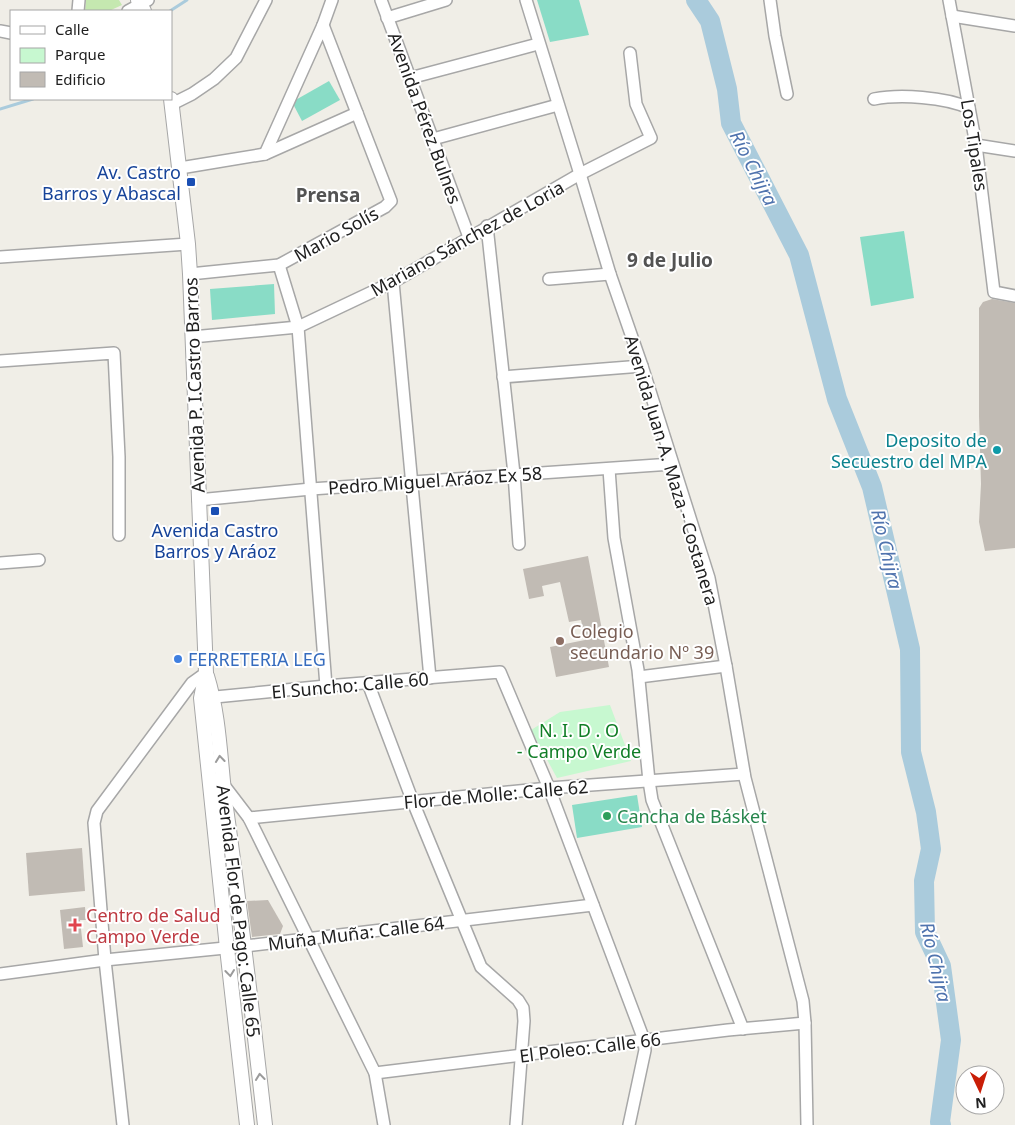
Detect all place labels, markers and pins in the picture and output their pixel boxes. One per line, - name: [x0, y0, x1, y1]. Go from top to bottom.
- place label: Av. Castro Barros y Abascal: [42, 160, 181, 205]
- marker: Av. Castro Barros y Abascal: [185, 176, 197, 188]
- place label: Deposito de Secuestro del MPA: [831, 428, 987, 473]
- marker: Deposito de Secuestro del MPA: [991, 444, 1003, 456]
- marker: Avenida Castro Barros y Aráoz: [209, 505, 221, 517]
- place label: Avenida Castro Barros y Aráoz: [152, 518, 278, 563]
- place label: Colegio secundario Nº 39: [570, 619, 714, 664]
- marker: Colegio secundario Nº 39: [554, 635, 566, 647]
- place label: FERRETERIA LEG: [188, 647, 326, 671]
- marker: FERRETERIA LEG: [172, 653, 184, 665]
- place label: Cancha de Básket: [617, 804, 767, 828]
- marker: Cancha de Básket: [601, 810, 613, 822]
- place label: Centro de Salud Campo Verde: [86, 903, 221, 948]
- marker: Centro de Salud Campo Verde: [68, 918, 82, 932]

